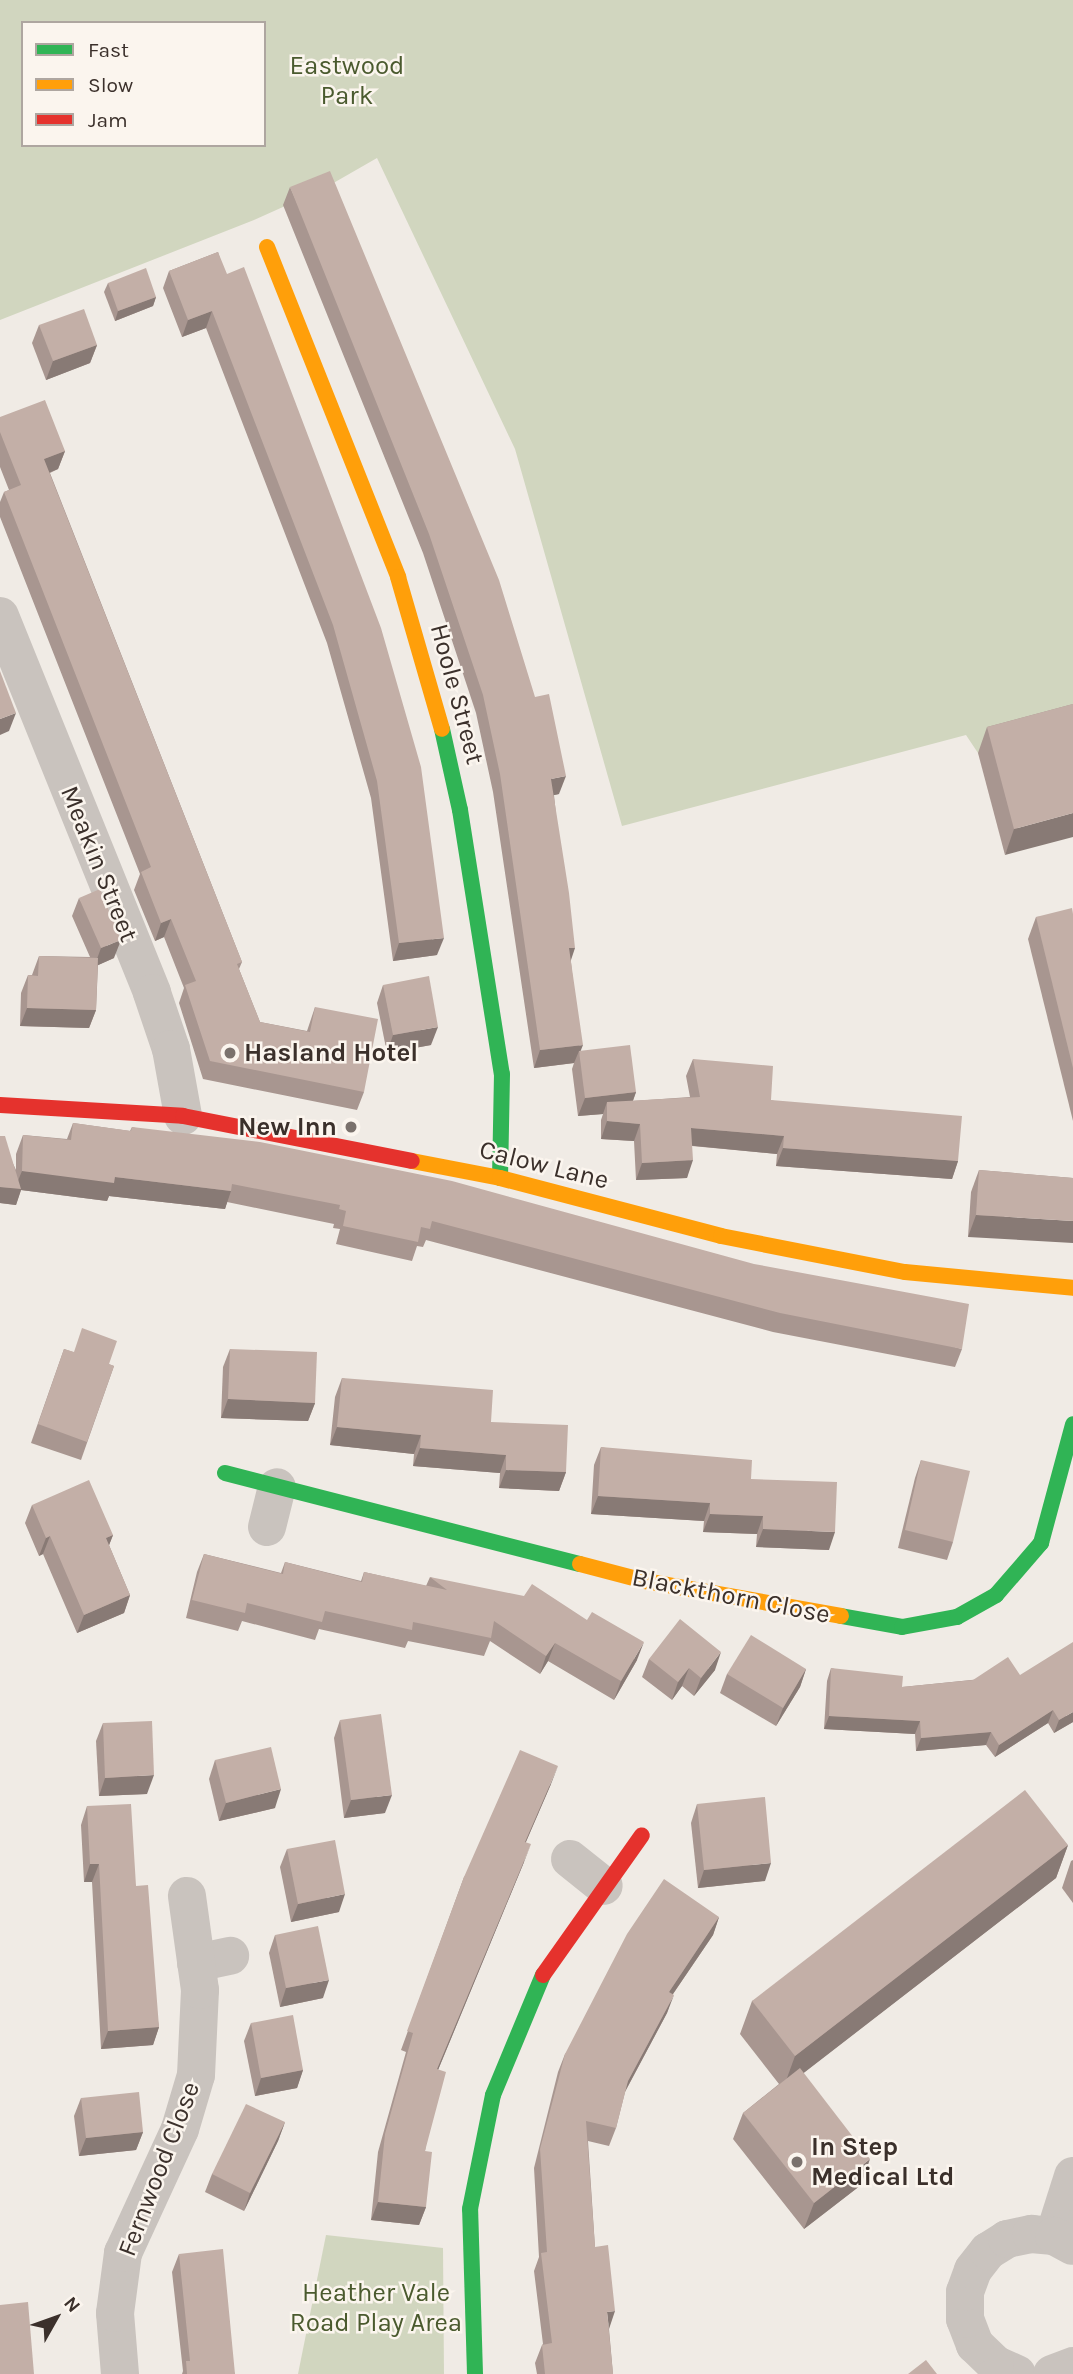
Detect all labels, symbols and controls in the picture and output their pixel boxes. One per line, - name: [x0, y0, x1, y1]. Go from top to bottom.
- legend: [21, 21, 266, 147]
- text: Fast: [88, 38, 129, 62]
- park label: Eastwood Park: [289, 50, 405, 112]
- text: Slow: [88, 73, 133, 97]
- text: Jam: [88, 108, 128, 132]
- street label: Hoole Street: [423, 620, 491, 768]
- street label: Meakin Street: [54, 782, 144, 946]
- place label: Hasland Hotel: [244, 1037, 418, 1069]
- marker: Hasland Hotel: [222, 1045, 238, 1061]
- place label: New Inn: [238, 1111, 337, 1143]
- marker: New Inn: [343, 1119, 359, 1135]
- street label: Calow Lane: [476, 1134, 612, 1196]
- street label: Blackthorn Close: [629, 1561, 833, 1631]
- street label: Fernwood Close: [111, 2077, 207, 2261]
- place label: In Step Medical Ltd: [811, 2131, 955, 2192]
- marker: In Step Medical Ltd: [789, 2154, 805, 2170]
- park label: Heather Vale Road Play Area: [290, 2277, 462, 2338]
- north arrow: [21, 2283, 91, 2353]
- text: N: [59, 2292, 85, 2317]

